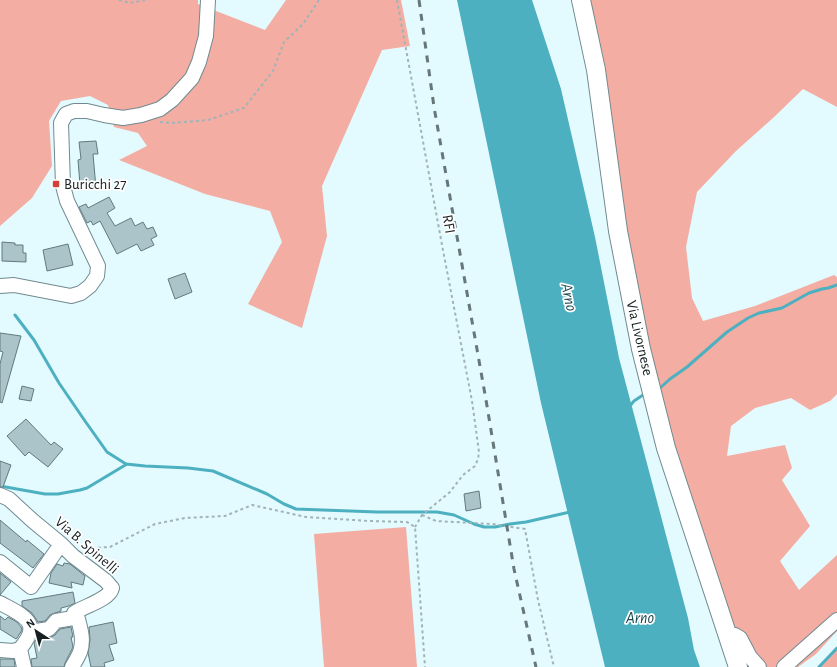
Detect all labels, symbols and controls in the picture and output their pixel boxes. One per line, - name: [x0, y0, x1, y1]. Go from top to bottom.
- place label: Buricchi 27: [64, 177, 127, 192]
- marker: Buricchi 27: [51, 179, 61, 189]
- street label: RFI: [439, 213, 458, 235]
- water label: Arno: [558, 281, 580, 313]
- street label: Via Livornese: [624, 299, 655, 377]
- street label: Via B. Spinelli: [52, 514, 121, 577]
- water label: Arno: [625, 610, 654, 626]
- north arrow: [16, 611, 56, 651]
- text: N: [24, 617, 37, 630]

